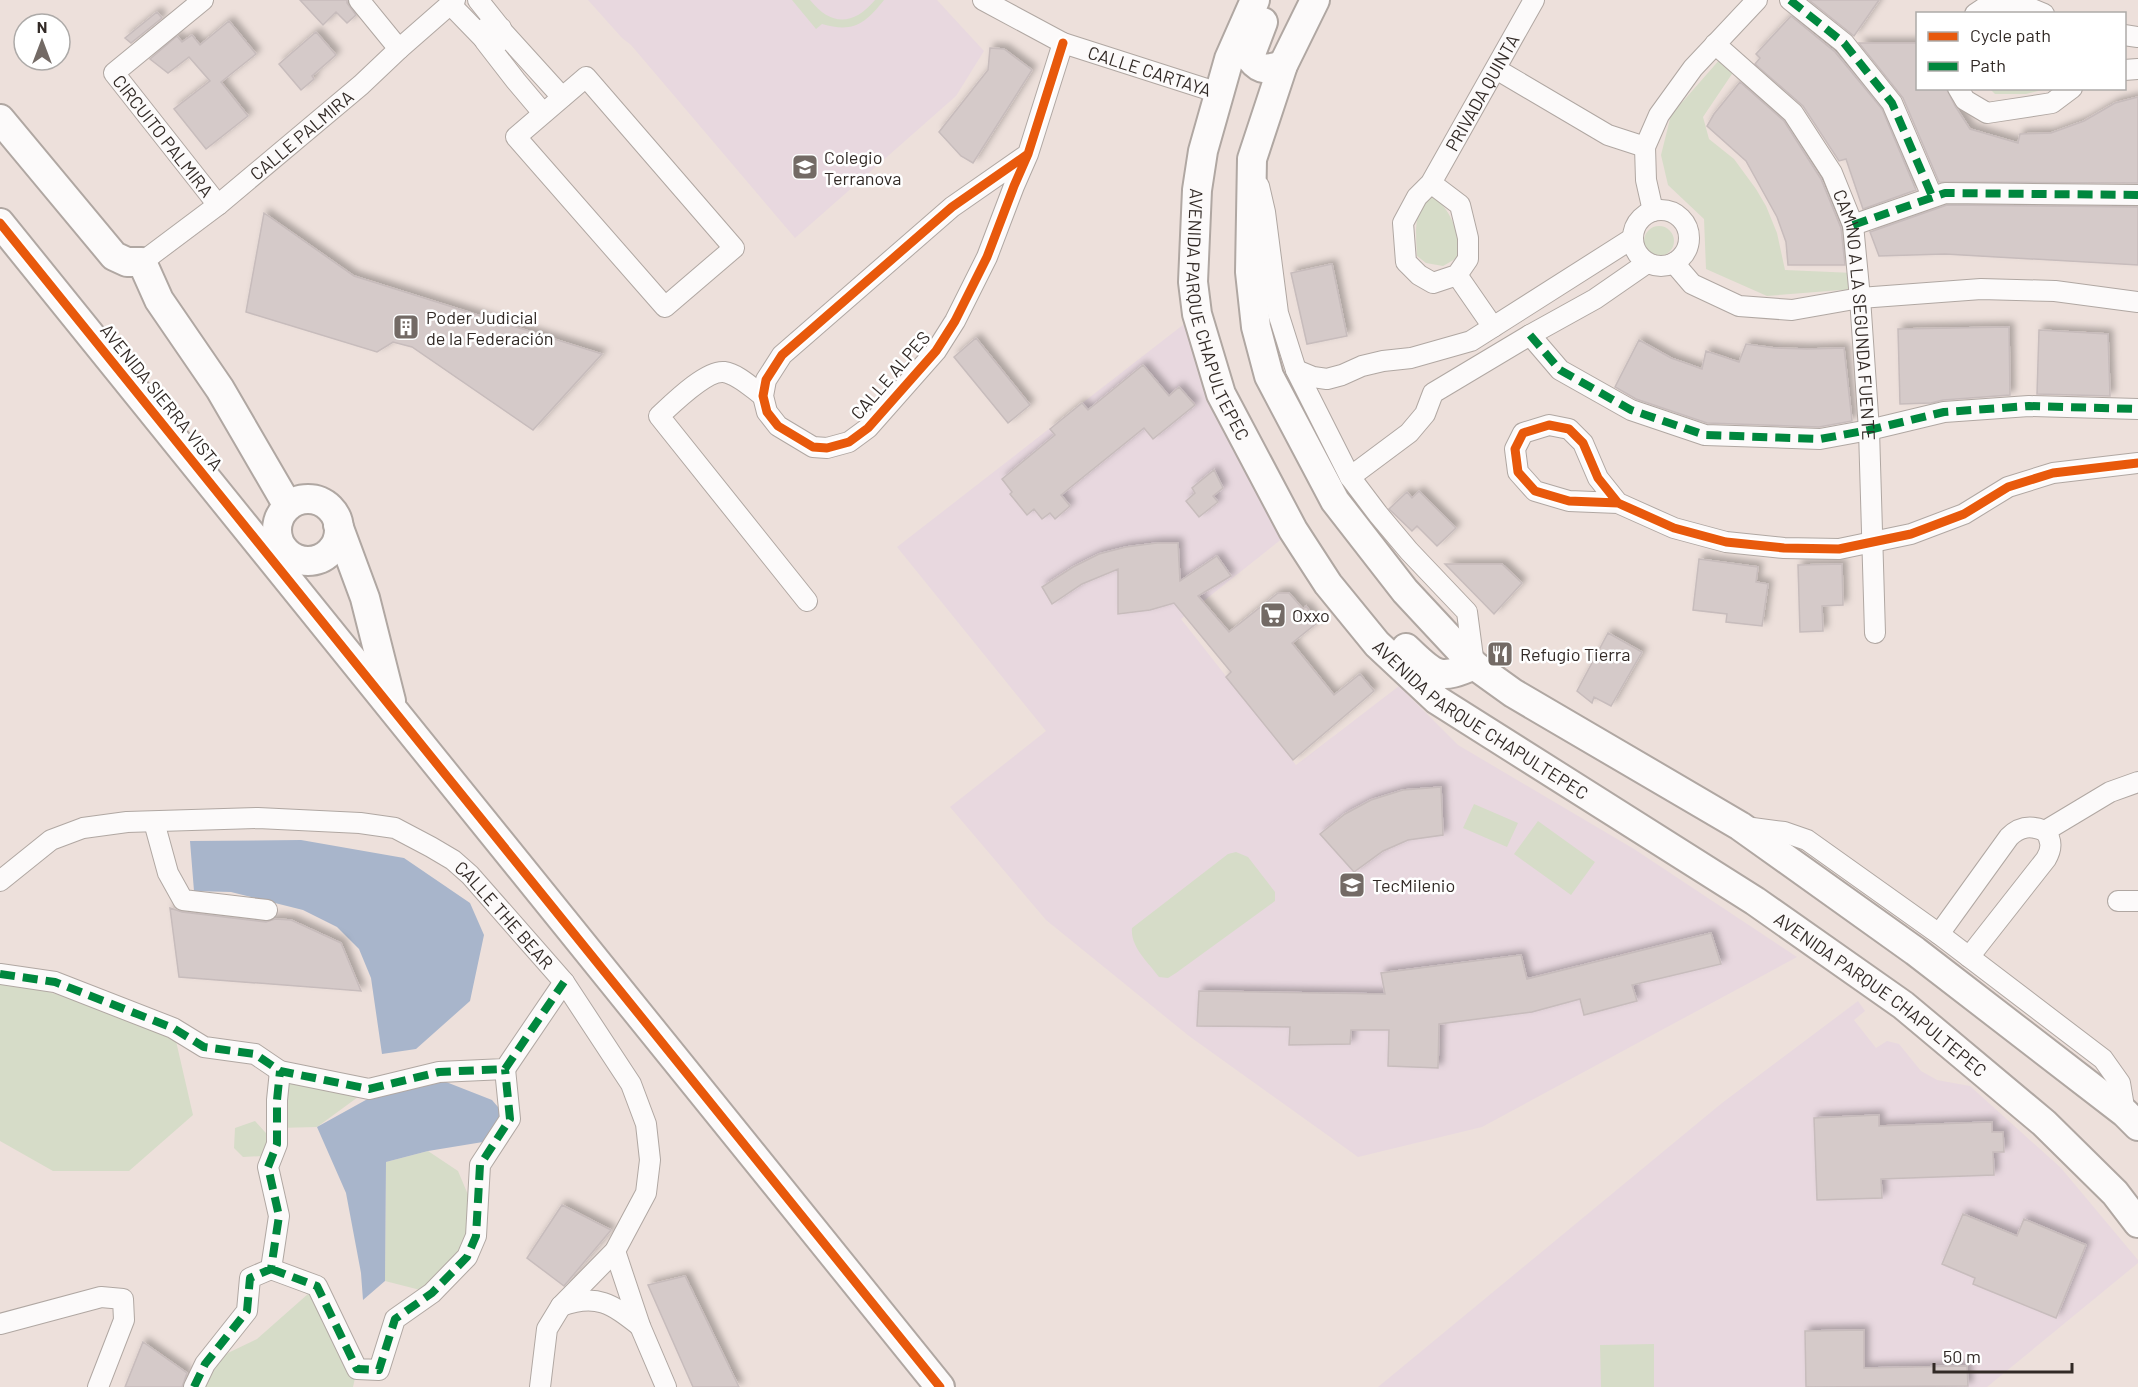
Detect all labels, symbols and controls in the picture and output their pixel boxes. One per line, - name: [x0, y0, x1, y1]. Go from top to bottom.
- north arrow: [12, 12, 72, 72]
- legend: [1916, 12, 2126, 90]
- text: N: [37, 17, 47, 36]
- text: Cycle path: [1970, 24, 2051, 46]
- street label: PRIVADA QUINTA: [1440, 30, 1524, 155]
- street label: CALLE CARTAYA: [1085, 41, 1214, 101]
- text: Path: [1970, 54, 2006, 76]
- street label: CIRCUITO PALMIRA: [108, 70, 218, 201]
- street label: CALLE PALMIRA: [245, 85, 358, 185]
- place label: Colegio Terranova: [824, 146, 901, 189]
- school or university icon: Colegio Terranova: [790, 152, 820, 182]
- street label: CAMINO A LA SEGUNDA FUENTE: [1829, 186, 1880, 441]
- street label: AVENIDA PARQUE CHAPULTEPEC: [1182, 188, 1255, 444]
- place label: Poder Judicial de la Federación: [426, 306, 554, 349]
- building icon: Poder Judicial de la Federación: [391, 312, 421, 342]
- street label: AVENIDA SIERRA VISTA: [96, 319, 228, 475]
- street label: CALLE ALPES: [846, 326, 934, 424]
- supermarket icon: Oxxo: [1258, 600, 1288, 630]
- place label: Oxxo: [1292, 604, 1330, 626]
- street label: AVENIDA PARQUE CHAPULTEPEC: [1369, 635, 1593, 804]
- restaurant icon: Refugio Tierra: [1485, 639, 1515, 669]
- place label: Refugio Tierra: [1520, 643, 1631, 665]
- street label: CALLE THE BEAR: [451, 856, 558, 973]
- school or university icon: TecMilenio: [1337, 870, 1367, 900]
- place label: TecMilenio: [1372, 874, 1455, 896]
- street label: AVENIDA PARQUE CHAPULTEPEC: [1770, 907, 1991, 1081]
- scale bar: [1934, 1336, 2072, 1374]
- text: 50 m: [1943, 1345, 1981, 1367]

